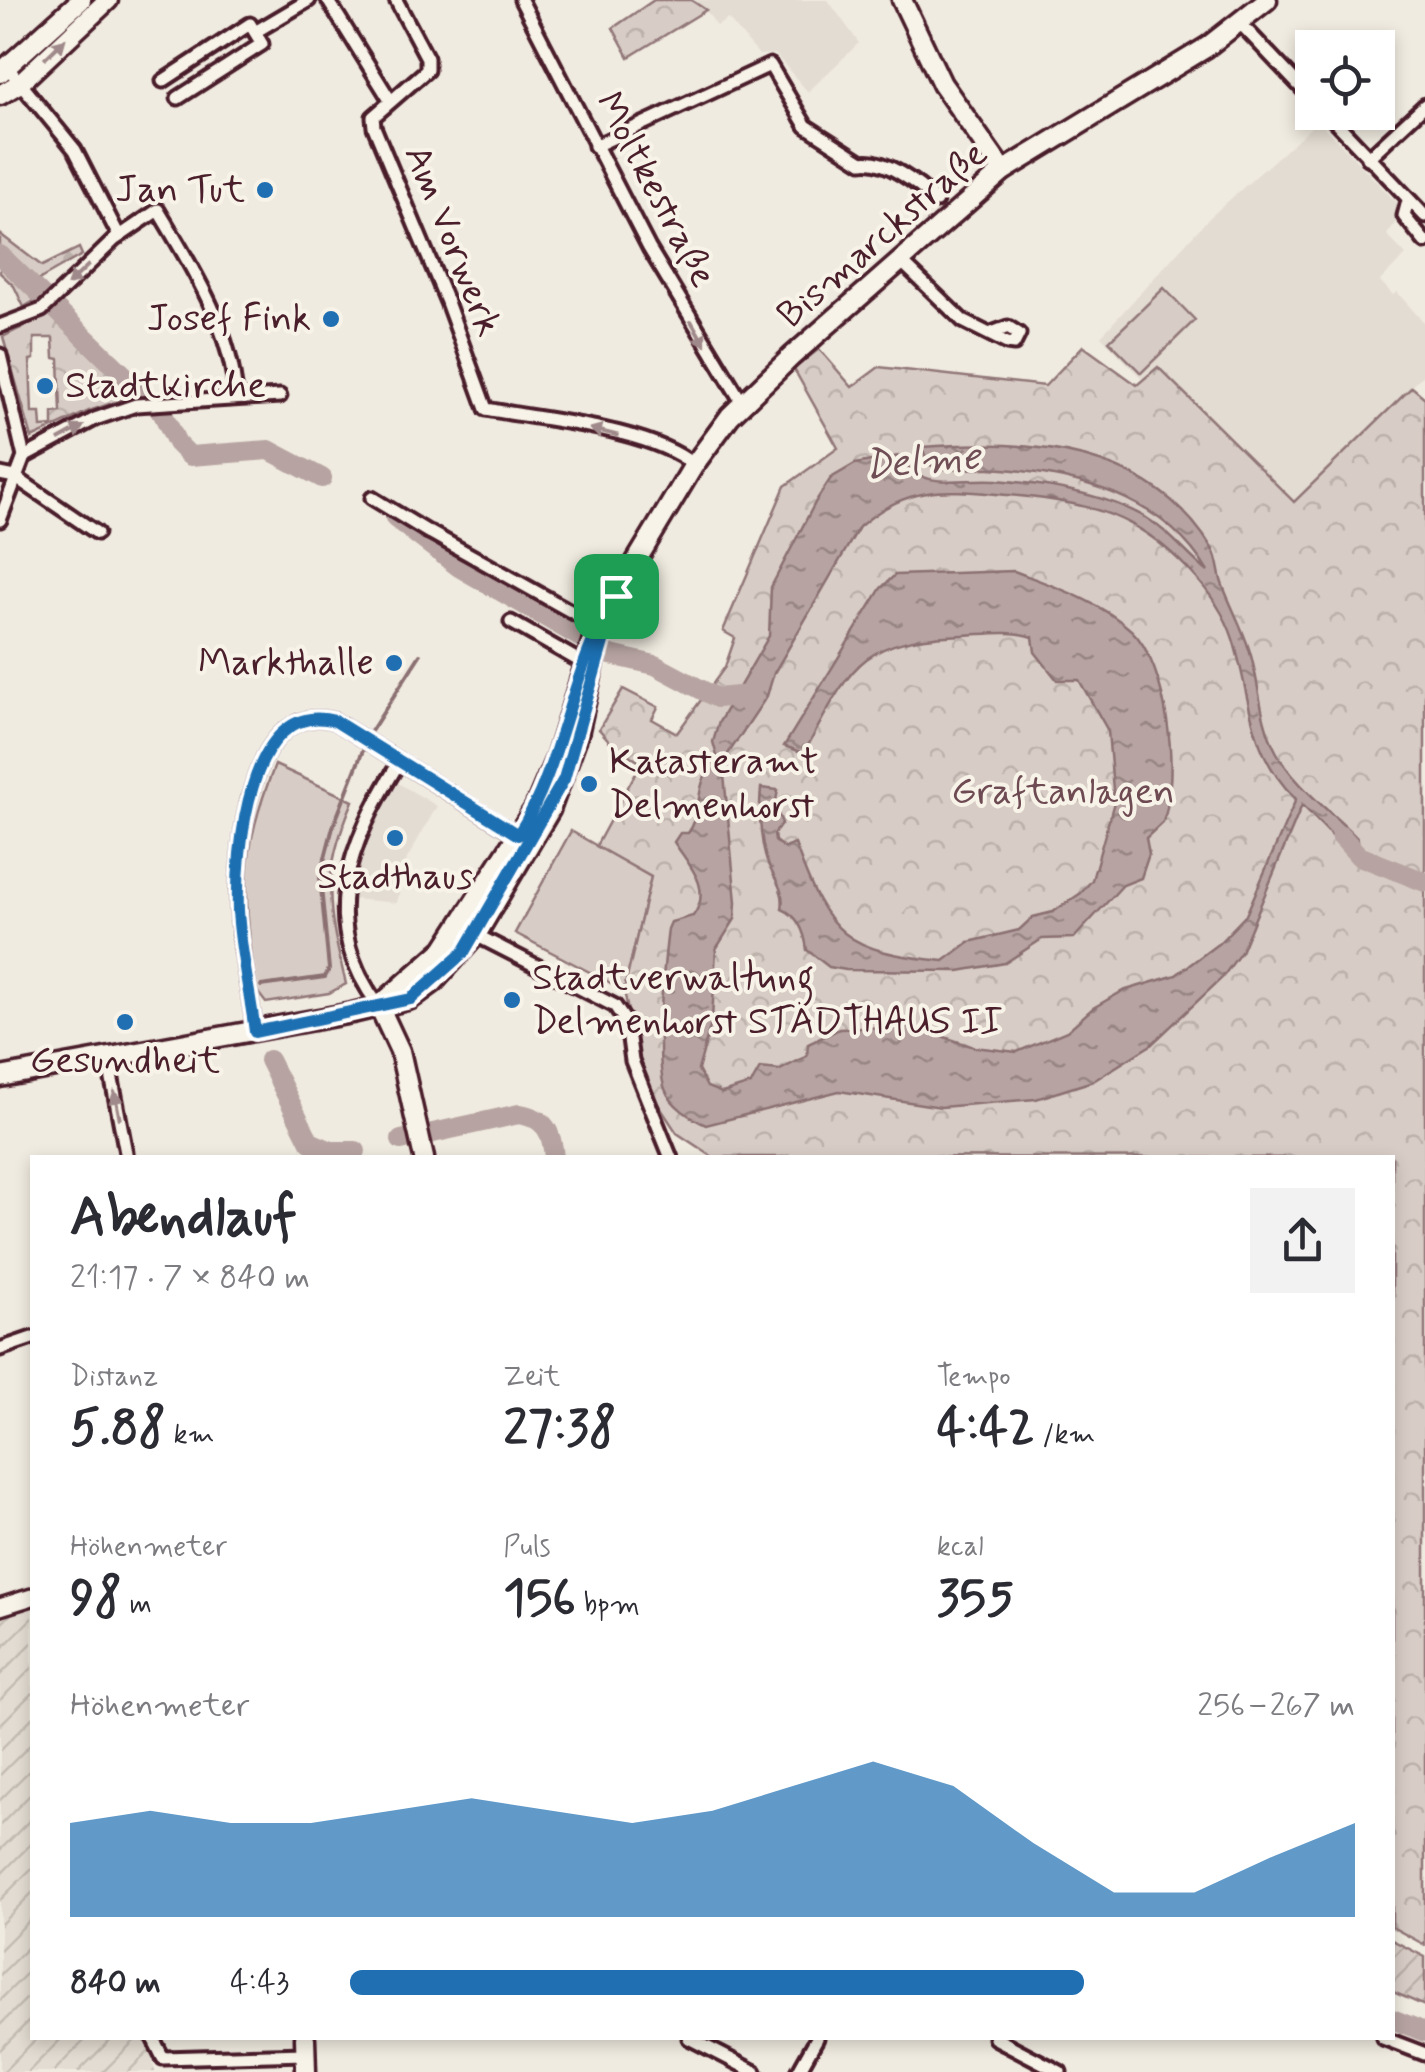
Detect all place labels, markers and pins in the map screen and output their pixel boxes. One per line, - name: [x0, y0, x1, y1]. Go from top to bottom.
- place label: Jan Tut: [115, 166, 245, 215]
- marker: Jan Tut: [254, 179, 276, 201]
- place label: Josef Fink: [147, 295, 311, 344]
- marker: Josef Fink: [320, 308, 342, 330]
- place label: Stadtkirche: [65, 362, 266, 411]
- marker: Stadtkirche: [34, 375, 56, 397]
- pin: [574, 554, 659, 639]
- place label: Markthalle: [198, 639, 374, 688]
- marker: Markthalle: [383, 652, 405, 674]
- place label: Katasteramt Delmenhorst: [609, 738, 818, 831]
- marker: Katasteramt Delmenhorst: [578, 773, 600, 795]
- marker: Stadthaus: [384, 827, 406, 849]
- place label: Stadthaus: [317, 853, 473, 902]
- place label: Stadtverwaltung Delmenhorst STADTHAUS II: [532, 954, 1003, 1047]
- marker: Stadtverwaltung Delmenhorst STADTHAUS II: [501, 989, 523, 1011]
- marker: Gesundheit: [114, 1011, 136, 1033]
- place label: Gesundheit: [30, 1037, 220, 1086]

